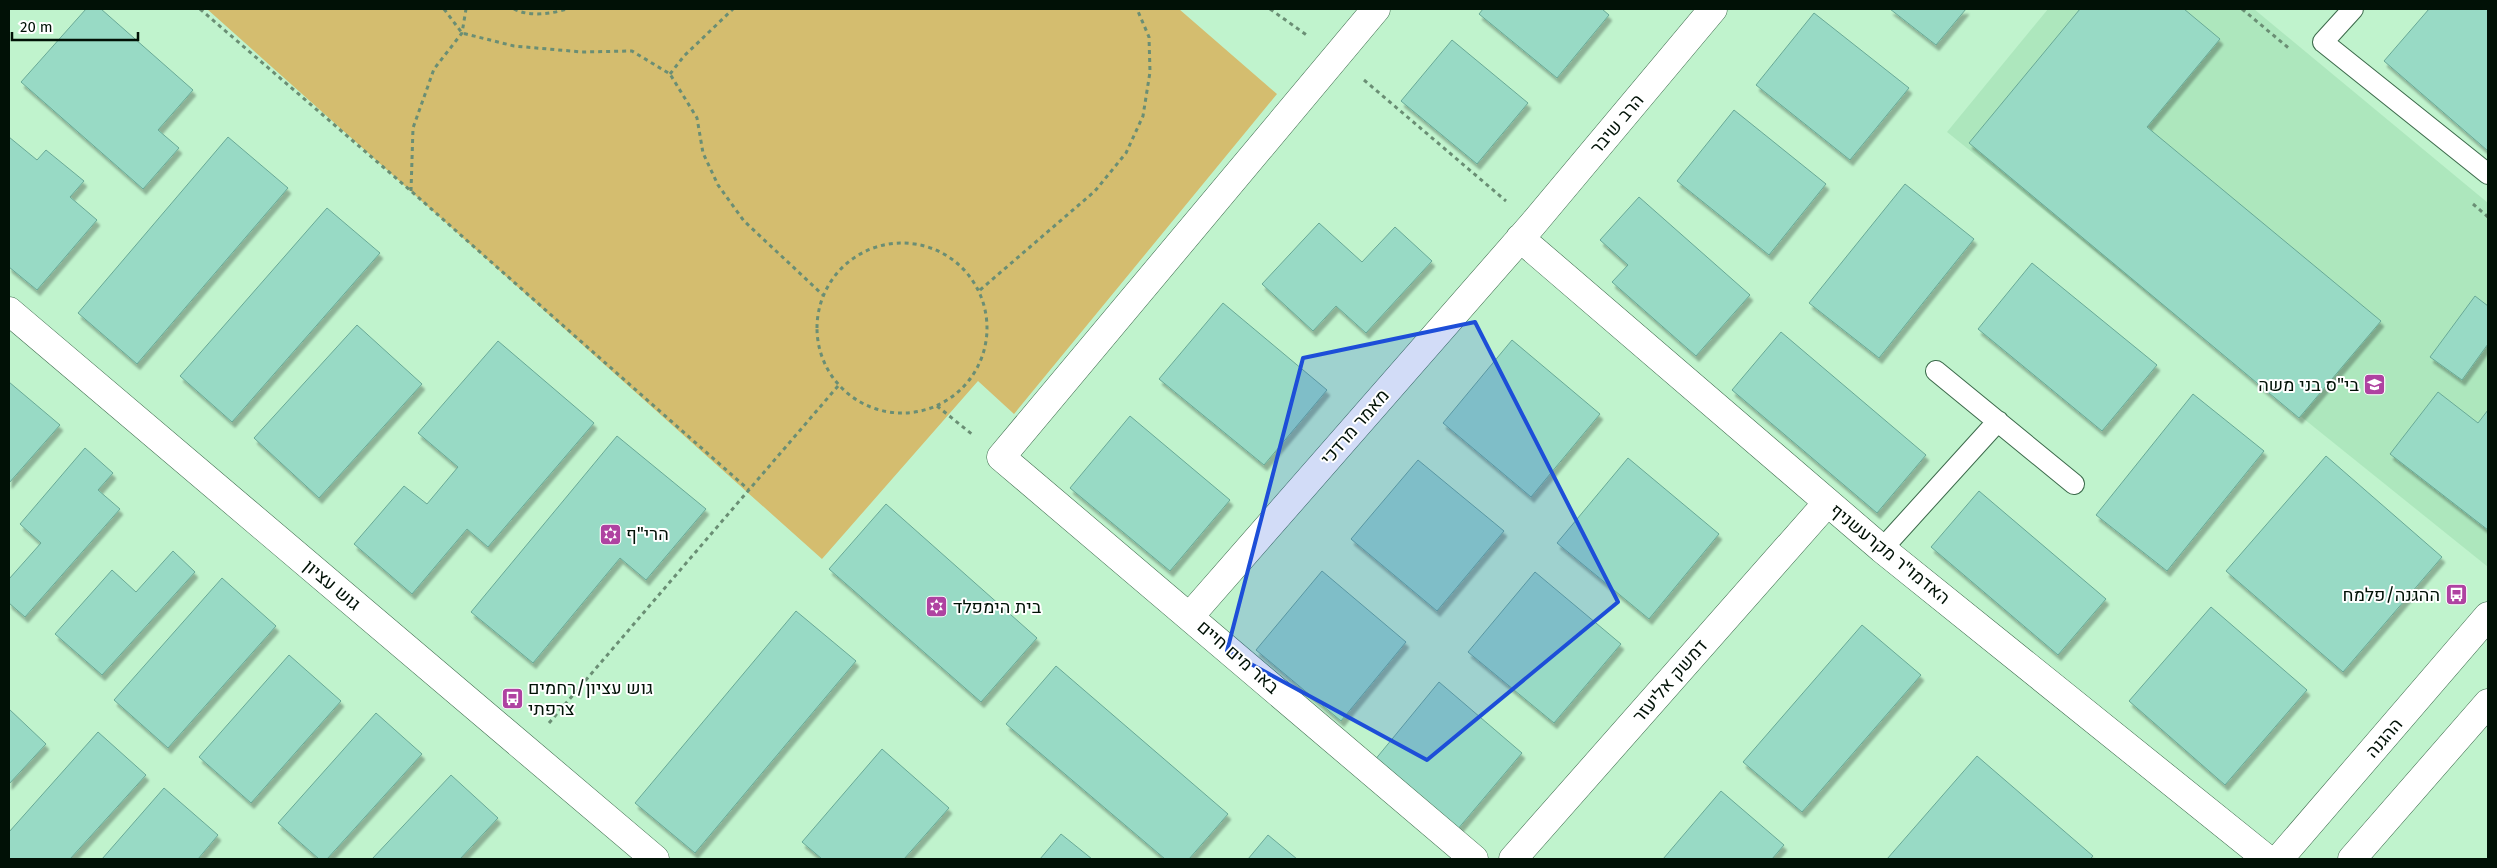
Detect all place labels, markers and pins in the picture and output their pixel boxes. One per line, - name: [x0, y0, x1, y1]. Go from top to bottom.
- school or university icon: בי"ס בני משה: [2363, 373, 2387, 397]
- place label: בי"ס בני משה: [2258, 374, 2360, 396]
- synagogue icon: הרי"ף: [598, 522, 622, 546]
- place label: הרי"ף: [626, 523, 669, 545]
- bus stop icon: ההגנה/פלמח: [2444, 583, 2468, 607]
- place label: ההגנה/פלמח: [2343, 584, 2440, 606]
- synagogue icon: בית הימפלד: [925, 595, 949, 619]
- place label: בית הימפלד: [953, 596, 1042, 618]
- place label: גוש עציון/רחמים צרפתי: [528, 677, 653, 720]
- bus stop icon: גוש עציון/רחמים צרפתי: [500, 686, 524, 710]

